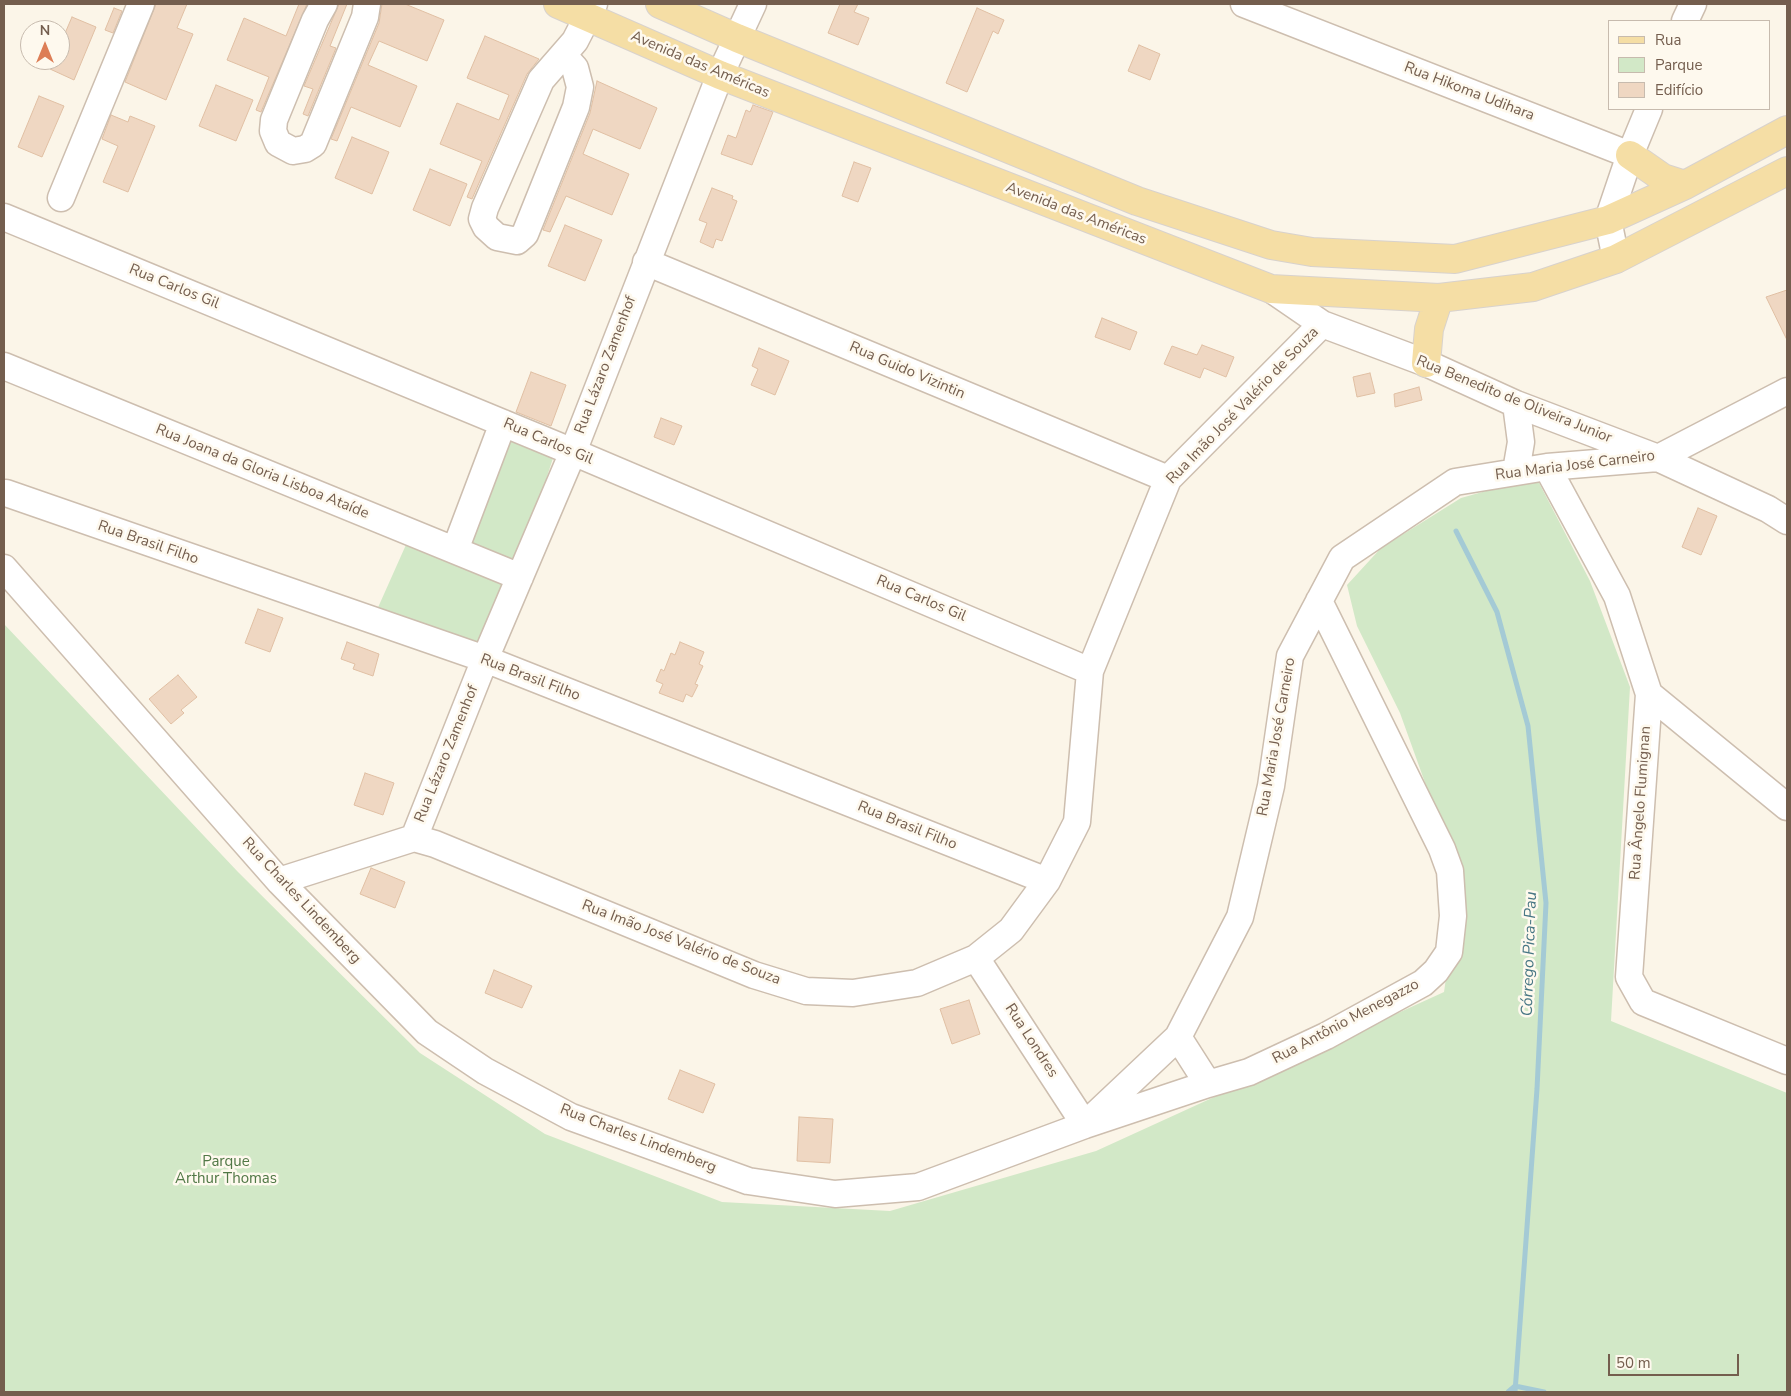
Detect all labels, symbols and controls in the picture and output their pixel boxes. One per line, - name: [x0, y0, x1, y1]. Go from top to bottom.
- north arrow: [20, 20, 70, 70]
- legend: [1608, 20, 1771, 110]
- text: N: [40, 21, 50, 40]
- street label: Avenida das Américas: [628, 28, 772, 102]
- text: Rua: [1655, 30, 1681, 50]
- text: Parque: [1655, 55, 1703, 75]
- street label: Rua Hikoma Udihara: [1401, 59, 1537, 125]
- text: Edifício: [1655, 80, 1703, 100]
- street label: Avenida das Américas: [1003, 179, 1149, 249]
- street label: Rua Carlos Gil: [126, 261, 222, 313]
- street label: Rua Lázaro Zamenhof: [571, 293, 641, 437]
- street label: Rua Imão José Valério de Souza: [1163, 324, 1323, 488]
- street label: Rua Guido Vizintin: [846, 338, 968, 404]
- street label: Rua Benedito de Oliveira Junior: [1413, 352, 1615, 448]
- street label: Rua Carlos Gil: [500, 415, 596, 469]
- street label: Rua Joana da Gloria Lisboa Ataíde: [153, 421, 371, 523]
- street label: Rua Maria José Carneiro: [1494, 447, 1656, 485]
- street label: Rua Brasil Filho: [95, 517, 201, 569]
- street label: Rua Carlos Gil: [873, 572, 969, 626]
- street label: Rua Brasil Filho: [477, 651, 583, 705]
- street label: Rua Maria José Carneiro: [1254, 656, 1300, 818]
- street label: Rua Lázaro Zamenhof: [411, 683, 483, 825]
- street label: Rua Ângelo Flumignan: [1627, 725, 1655, 881]
- street label: Rua Brasil Filho: [855, 798, 959, 854]
- street label: Rua Charles Lindemberg: [238, 834, 364, 968]
- water label: Córrego Pica-Pau: [1518, 891, 1542, 1017]
- street label: Rua Imão José Valério de Souza: [579, 897, 783, 989]
- street label: Rua Antônio Menegazzo: [1270, 976, 1422, 1068]
- street label: Rua Londres: [1000, 1001, 1062, 1081]
- street label: Rua Charles Lindemberg: [557, 1101, 719, 1177]
- park label: Parque Arthur Thomas: [175, 1153, 277, 1188]
- scale bar: [1611, 1344, 1742, 1376]
- text: 50 m: [1616, 1353, 1651, 1373]

